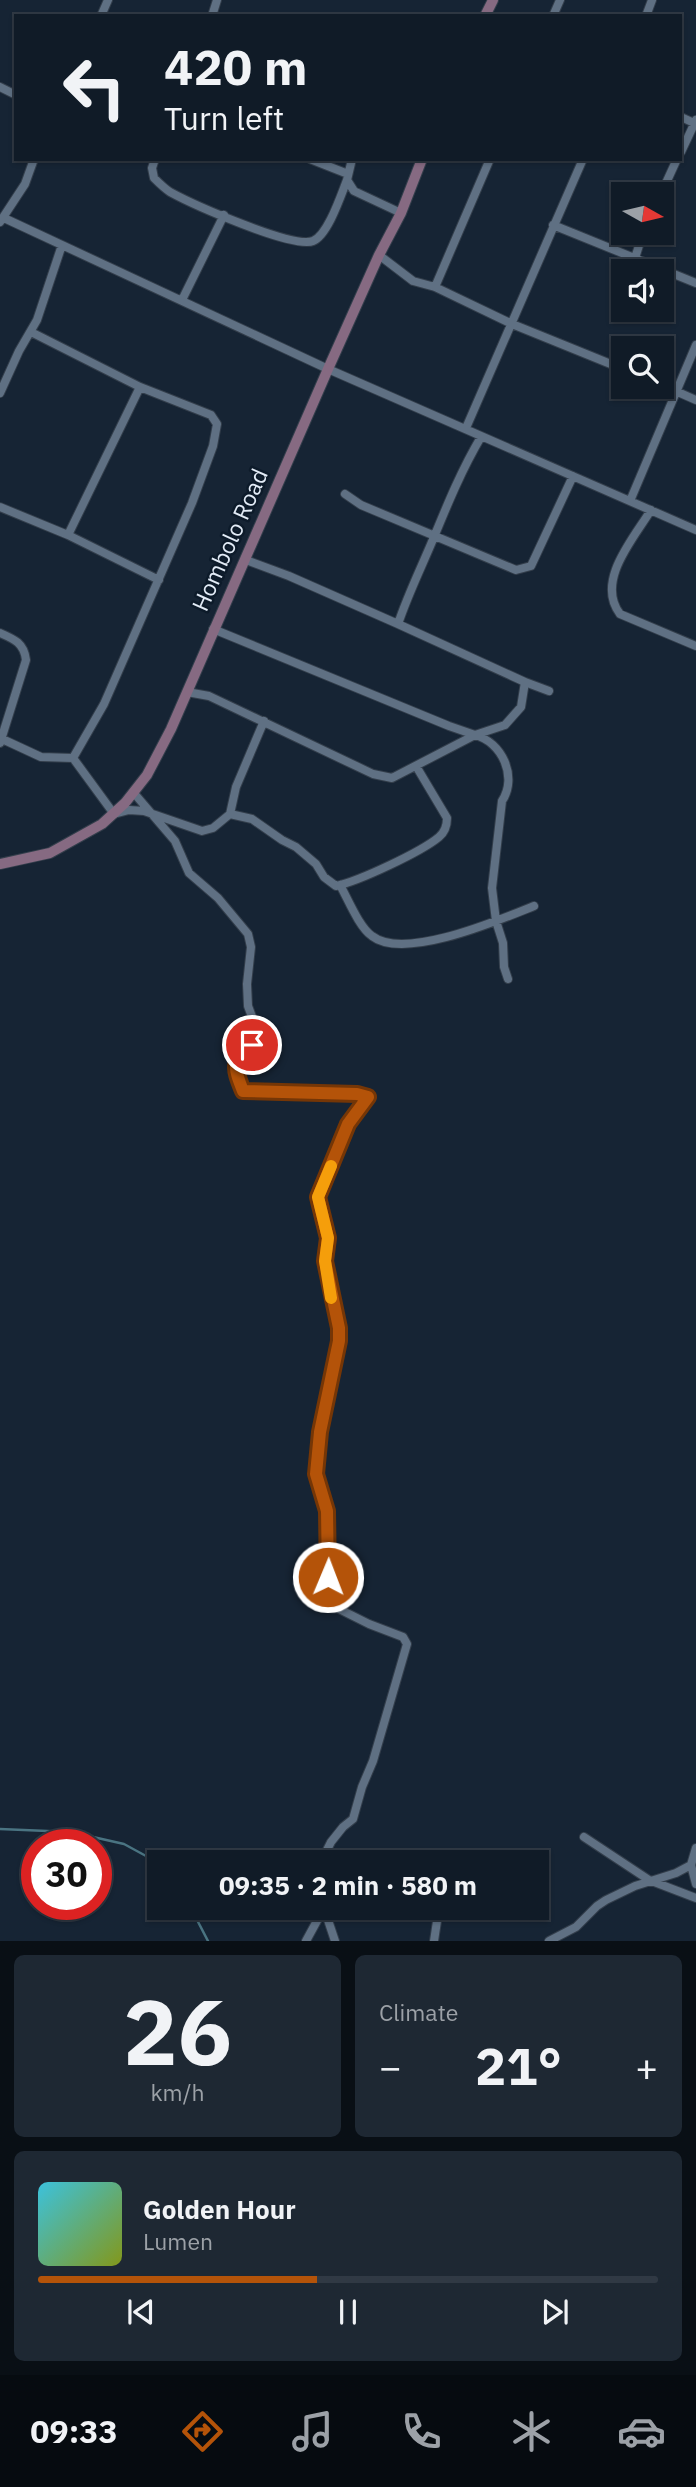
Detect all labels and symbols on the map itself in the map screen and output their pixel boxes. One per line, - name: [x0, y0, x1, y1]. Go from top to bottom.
- north arrow: [611, 182, 674, 245]
- street label: Hombolo Road: [184, 464, 274, 616]
- pin: [222, 1015, 282, 1075]
- position arrow: [291, 1540, 365, 1614]
- speed limit sign: 30: [21, 1829, 112, 1920]

